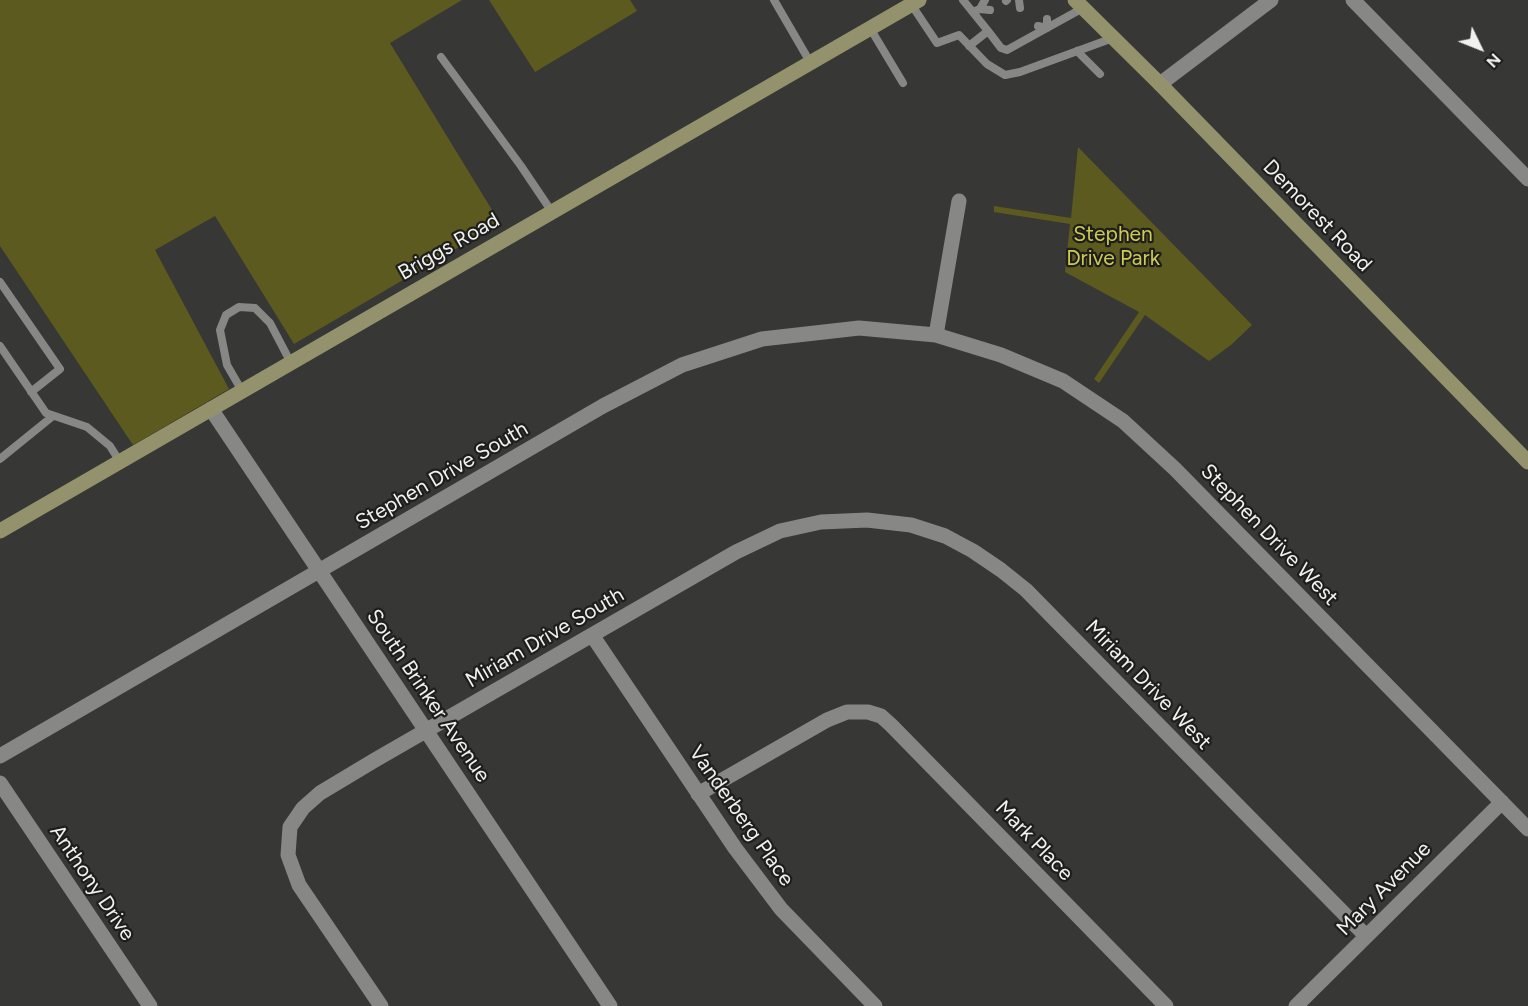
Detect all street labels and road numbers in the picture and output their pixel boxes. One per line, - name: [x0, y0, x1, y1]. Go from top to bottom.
- street label: Demorest Road: [1257, 155, 1377, 277]
- street label: Briggs Road: [394, 208, 504, 286]
- street label: Stephen Drive South: [351, 416, 533, 536]
- street label: Stephen Drive West: [1195, 459, 1343, 611]
- street label: Miriam Drive South: [461, 582, 629, 694]
- street label: South Brinker Avenue: [361, 605, 495, 787]
- street label: Miriam Drive West: [1080, 615, 1216, 755]
- street label: Vanderberg Place: [683, 741, 799, 891]
- street label: Mark Place: [990, 796, 1078, 886]
- street label: Anthony Drive: [44, 820, 140, 946]
- street label: Mary Avenue: [1332, 837, 1436, 941]

